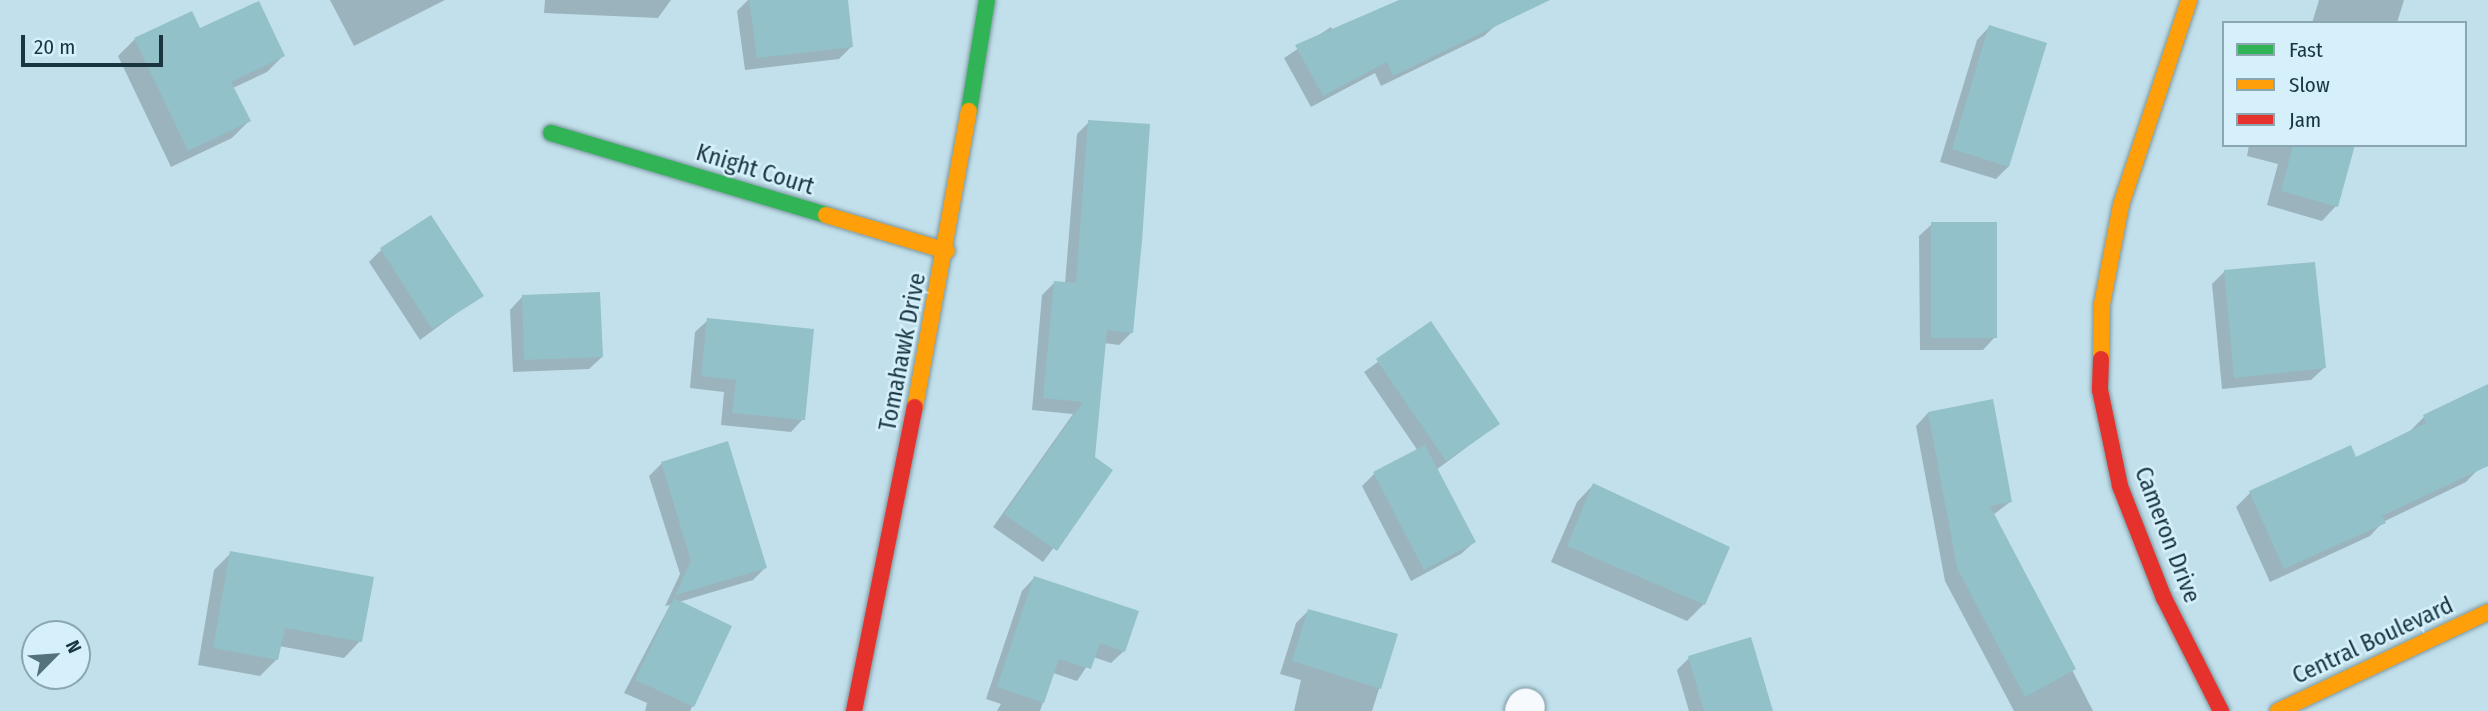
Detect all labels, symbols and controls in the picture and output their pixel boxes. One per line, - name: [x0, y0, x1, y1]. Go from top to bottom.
- scale bar: [24, 21, 166, 65]
- legend: [2222, 21, 2467, 147]
- text: 20 m: [34, 34, 75, 60]
- text: Fast: [2289, 37, 2323, 63]
- text: Slow: [2289, 72, 2330, 98]
- text: Jam: [2289, 107, 2321, 133]
- street label: Knight Court: [692, 138, 818, 202]
- street label: Tomahawk Drive: [874, 271, 932, 433]
- street label: Cameron Drive: [2128, 463, 2206, 607]
- street label: Central Boulevard: [2288, 591, 2458, 691]
- north arrow: [21, 620, 91, 690]
- text: N: [61, 637, 86, 657]

